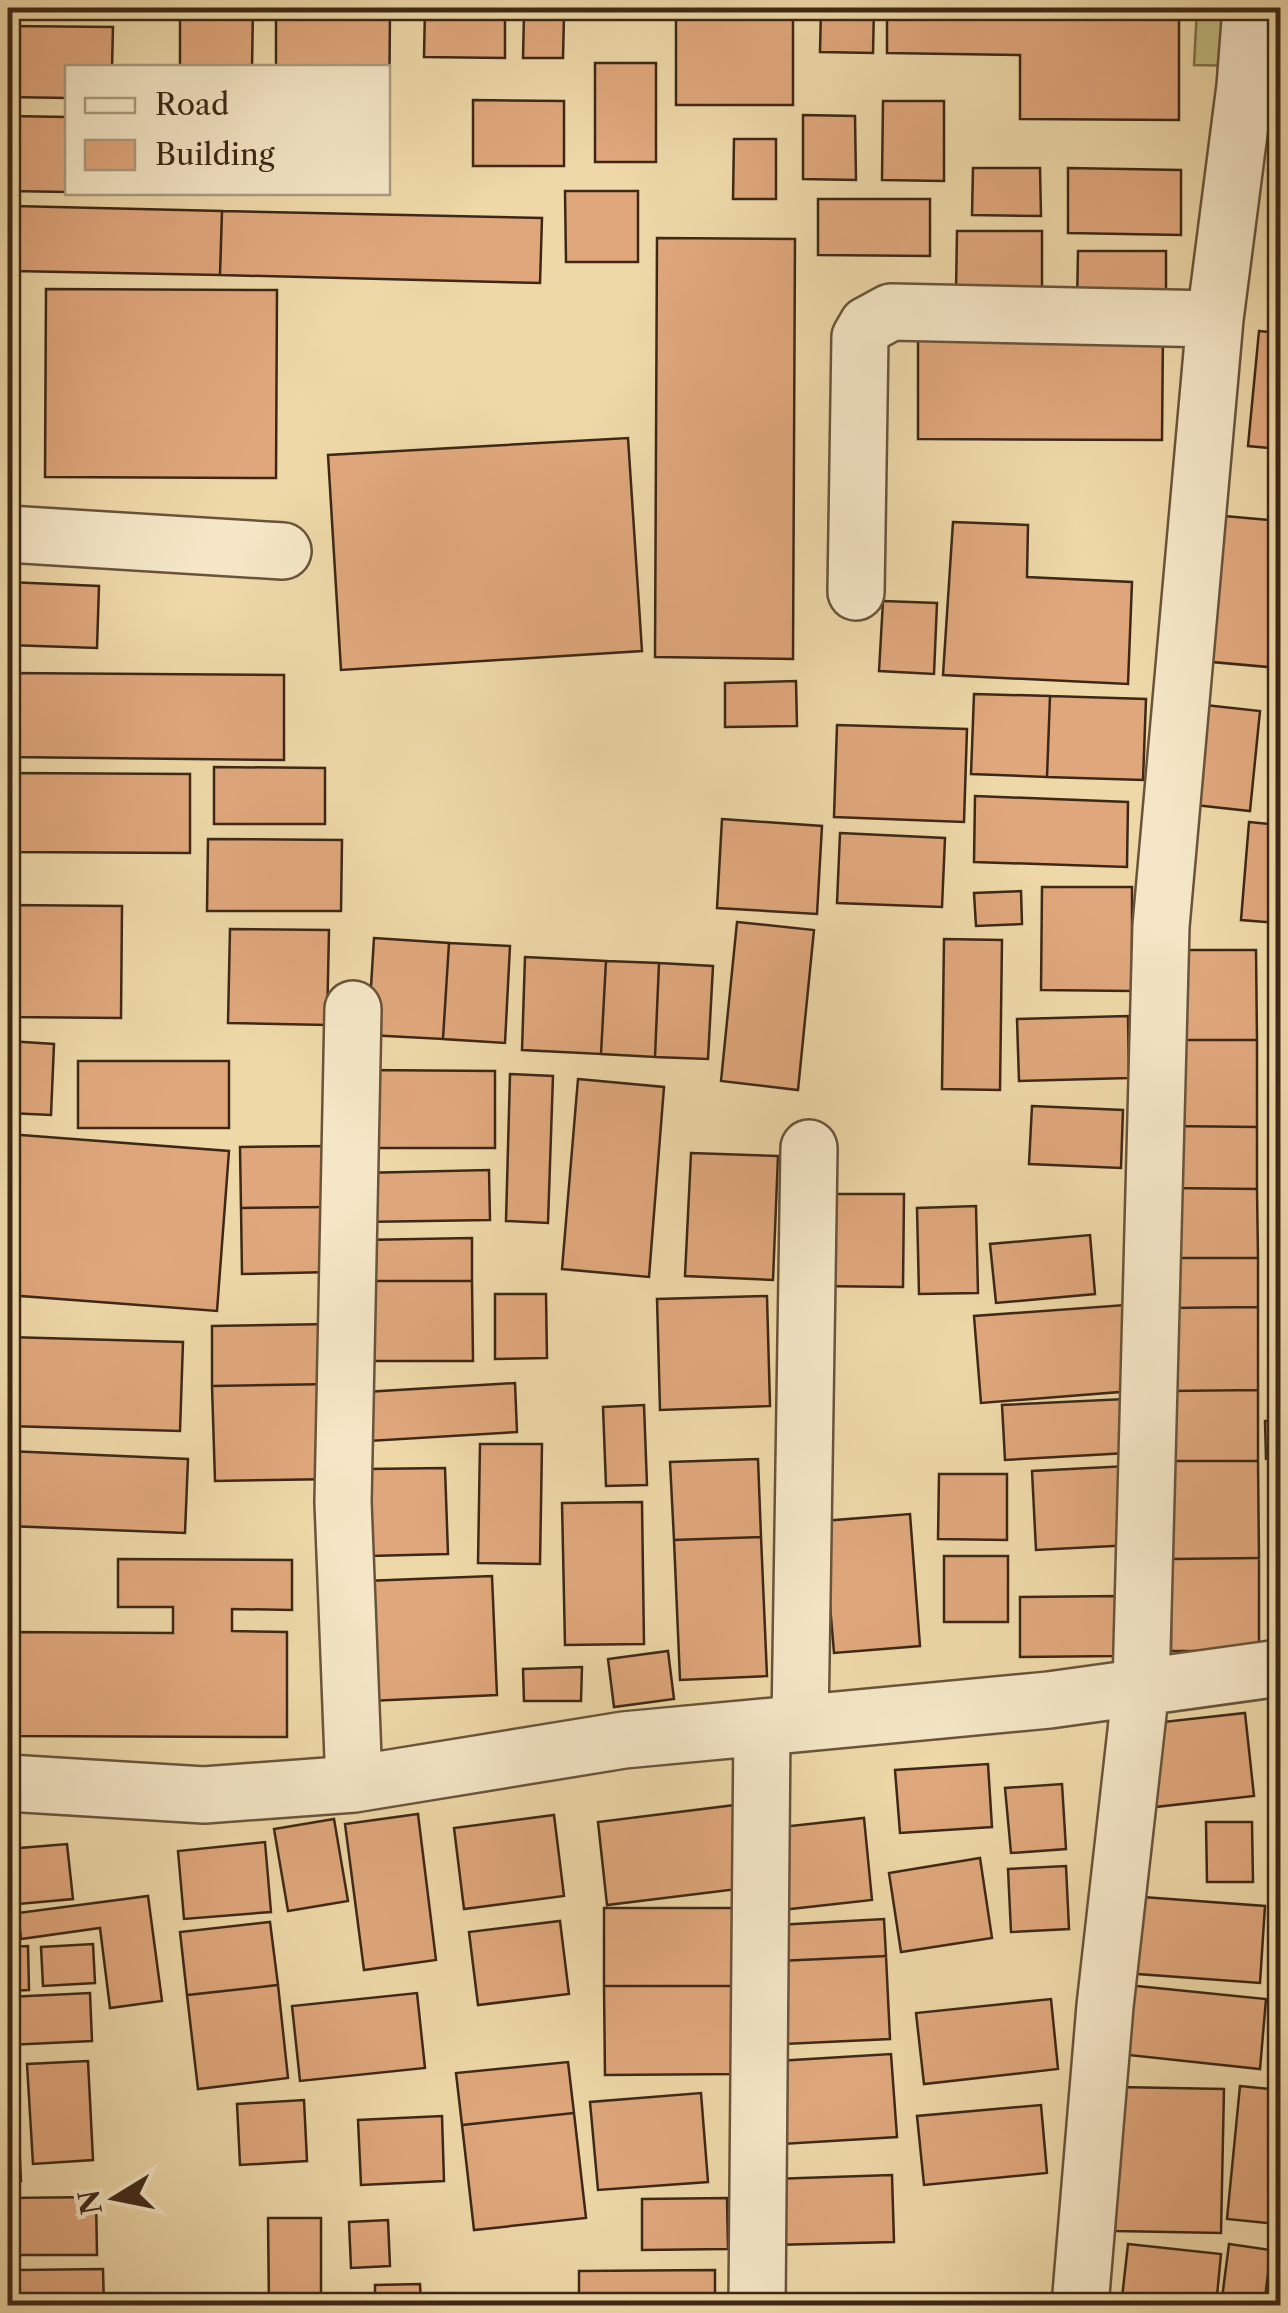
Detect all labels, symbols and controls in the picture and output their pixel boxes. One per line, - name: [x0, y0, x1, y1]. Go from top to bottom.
- legend: [65, 65, 390, 195]
- text: Road: [155, 86, 229, 123]
- text: Building: [155, 136, 275, 173]
- north arrow: [65, 2148, 165, 2248]
- text: N: [72, 2187, 109, 2217]

